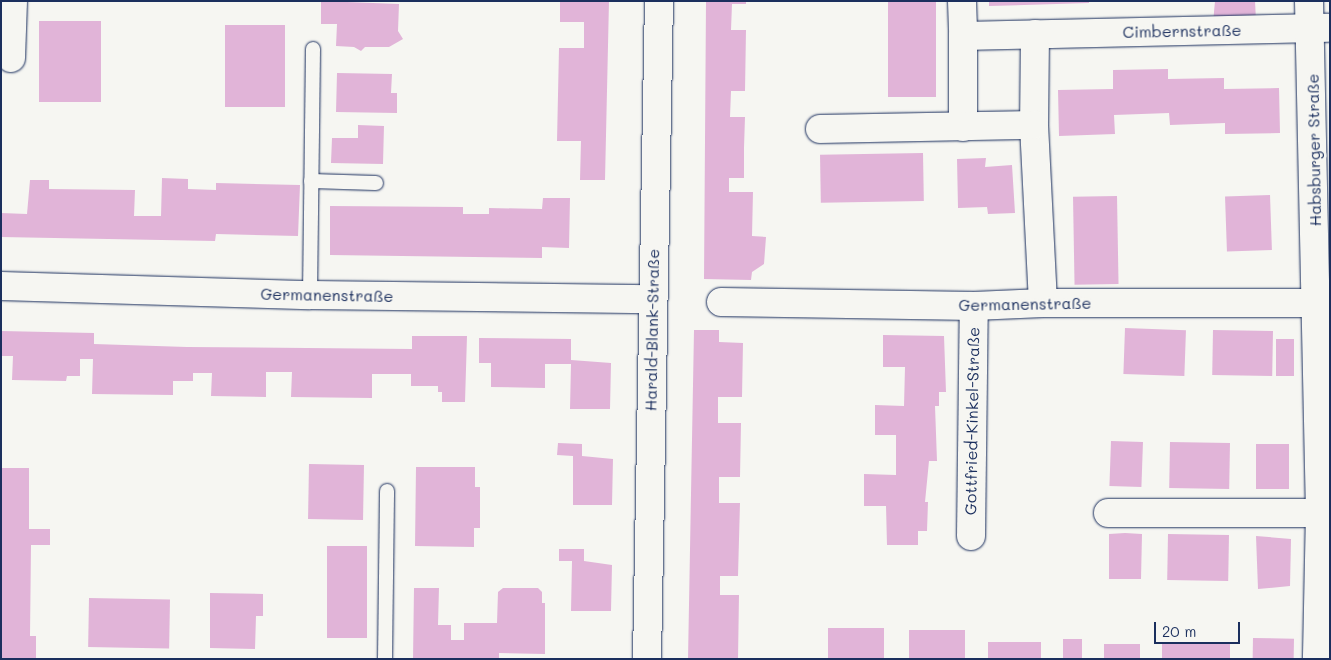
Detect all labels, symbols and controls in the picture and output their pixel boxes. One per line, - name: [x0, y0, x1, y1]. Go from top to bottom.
- street label: Cimbernstraße: [1122, 20, 1242, 42]
- street label: Habsburger Straße: [1303, 73, 1325, 227]
- street label: Harald-Blank-Straße: [641, 249, 663, 411]
- street label: Germanenstraße: [260, 284, 394, 306]
- street label: Germanenstraße: [958, 293, 1092, 315]
- street label: Gottfried-Kinkel-Straße: [961, 327, 983, 515]
- scale bar: [1156, 612, 1242, 644]
- text: 20 m: [1162, 621, 1196, 641]

